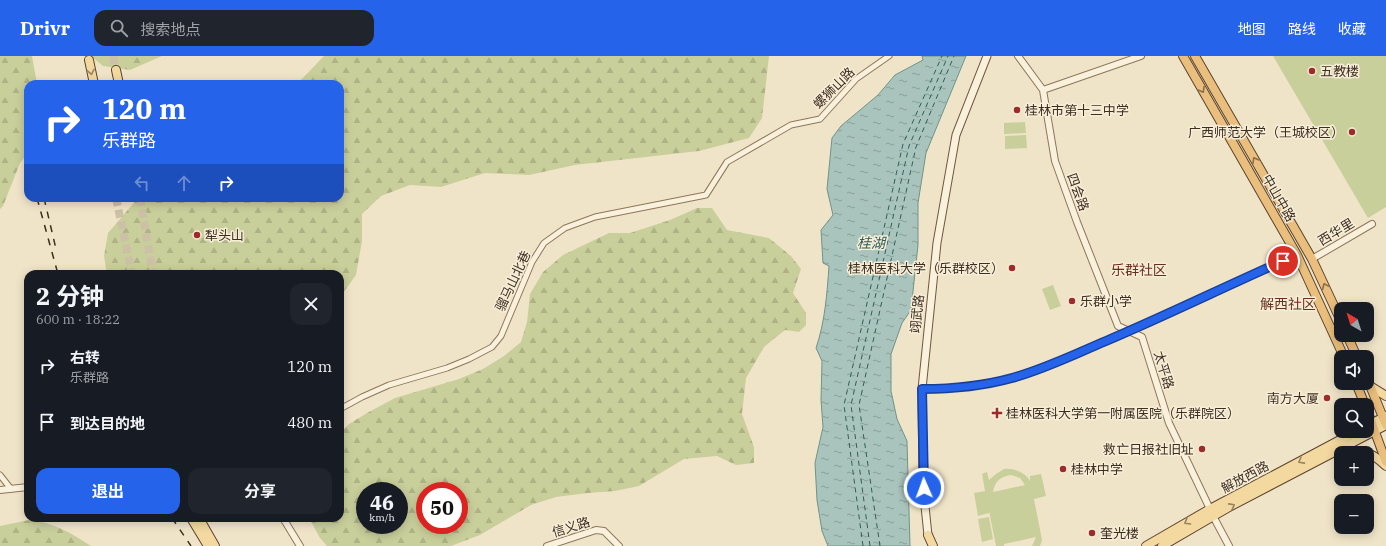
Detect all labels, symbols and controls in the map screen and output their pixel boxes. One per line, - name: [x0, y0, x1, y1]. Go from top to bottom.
- search box: [94, 10, 374, 46]
- text: Drivr: [20, 16, 70, 40]
- icon: search: [108, 17, 130, 39]
- text: 搜索地点: [140, 20, 200, 39]
- text: 地图: [1238, 20, 1266, 38]
- text: 路线: [1288, 20, 1316, 38]
- text: 收藏: [1338, 20, 1366, 38]
- place label: 五教楼: [1320, 63, 1359, 80]
- street label: 螺狮山路: [810, 64, 858, 112]
- marker: 五教楼: [1307, 66, 1317, 76]
- one-way arrow: [87, 69, 95, 75]
- one-way arrow: [1198, 86, 1205, 93]
- text: 120 m: [102, 90, 186, 127]
- icon: right: [36, 96, 88, 148]
- place label: 桂林市第十三中学: [1025, 102, 1129, 119]
- marker: 桂林市第十三中学: [1012, 105, 1022, 115]
- place label: 广西师范大学（王城校区）: [1188, 124, 1344, 141]
- marker: 广西师范大学（王城校区）: [1347, 127, 1357, 137]
- text: 乐群路: [102, 129, 156, 152]
- one-way arrow: [1253, 157, 1260, 164]
- street label: 四会路: [1063, 171, 1093, 213]
- street label: 中山中路: [1259, 171, 1299, 225]
- icon: left: [131, 172, 153, 194]
- icon: ahead: [173, 172, 195, 194]
- icon: right: [215, 172, 237, 194]
- street label: 西华里: [1315, 215, 1357, 249]
- place label: 犁头山: [205, 227, 244, 244]
- marker: 犁头山: [192, 230, 202, 240]
- water label: 桂湖: [857, 234, 887, 252]
- pin: [1266, 244, 1300, 278]
- street label: 骝马山北巷: [492, 248, 534, 314]
- icon: arrive: [1272, 250, 1294, 272]
- place label: 桂林医科大学（乐群校区）: [848, 260, 1004, 277]
- district label: 乐群社区: [1111, 261, 1167, 279]
- marker: 桂林医科大学（乐群校区）: [1007, 263, 1017, 273]
- text: 2 分钟: [36, 280, 104, 312]
- one-way arrow: [1322, 282, 1330, 290]
- button: close: [290, 283, 332, 325]
- place label: 乐群小学: [1080, 293, 1132, 310]
- street label: 翊武路: [907, 294, 927, 334]
- district label: 解西社区: [1260, 295, 1316, 313]
- marker: 乐群小学: [1067, 296, 1077, 306]
- north arrow: [1334, 302, 1374, 342]
- map controls: [1334, 302, 1374, 534]
- text: 600 m · 18:22: [36, 311, 120, 328]
- text: 右转: [70, 348, 100, 367]
- street label: 太平路: [1150, 349, 1178, 391]
- button: sound: [1334, 350, 1374, 390]
- icon: right: [36, 355, 58, 377]
- text: 120 m: [287, 357, 332, 376]
- text: 乐群路: [70, 369, 109, 386]
- place label: 南方大厦: [1267, 390, 1319, 407]
- marker: 南方大厦: [1322, 393, 1332, 403]
- button: search: [1334, 398, 1374, 438]
- place label: 桂林医科大学第一附属医院（乐群院区）: [1006, 405, 1240, 422]
- marker: 桂林医科大学第一附属医院（乐群院区）: [991, 407, 1003, 419]
- icon: arrive: [36, 411, 58, 433]
- text: 480 m: [287, 413, 332, 432]
- text: 到达目的地: [70, 414, 145, 433]
- place label: 救亡日报社旧址: [1103, 441, 1194, 458]
- marker: 救亡日报社旧址: [1197, 444, 1207, 454]
- button: +: [1334, 446, 1374, 486]
- one-way arrow: [1298, 456, 1305, 463]
- street label: 解放西路: [1218, 457, 1272, 497]
- place label: 桂林中学: [1071, 461, 1123, 478]
- marker: 桂林中学: [1058, 464, 1068, 474]
- position arrow: [903, 467, 945, 509]
- button: 退出: [36, 468, 180, 514]
- button: 分享: [188, 468, 332, 514]
- speed limit sign: 50: [416, 482, 468, 534]
- text: 46: [370, 489, 394, 516]
- button: −: [1334, 494, 1374, 534]
- one-way arrow: [1228, 503, 1235, 511]
- text: km/h: [369, 511, 395, 524]
- street label: 信义路: [550, 513, 592, 541]
- one-way arrow: [1184, 518, 1191, 525]
- place label: 奎光楼: [1100, 525, 1139, 542]
- marker: 奎光楼: [1087, 528, 1097, 538]

